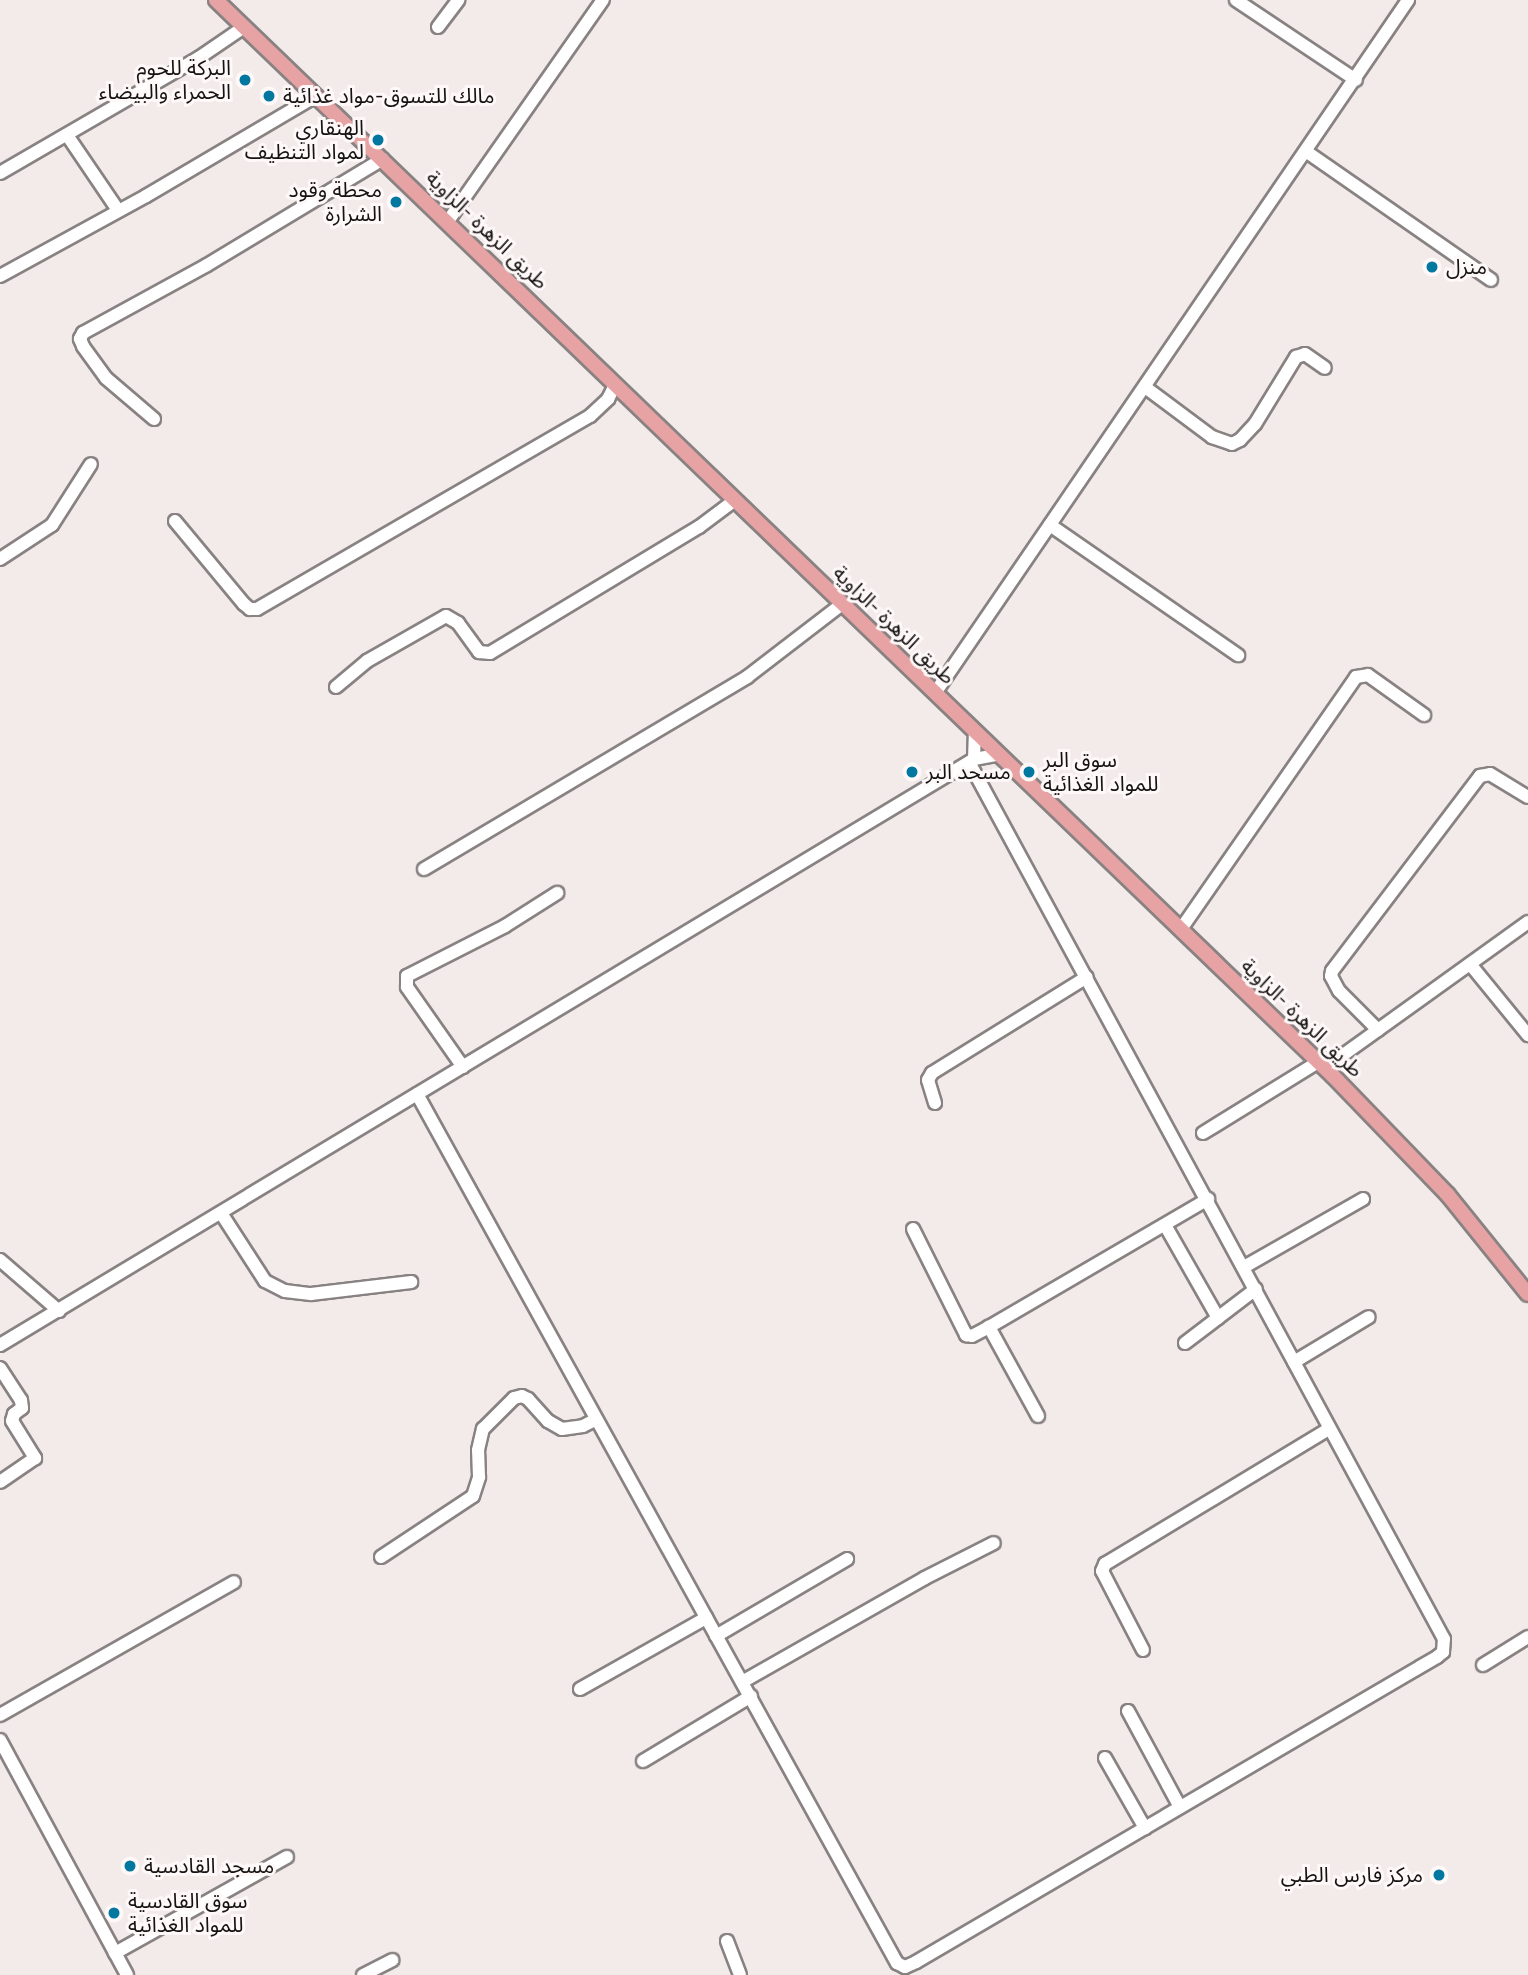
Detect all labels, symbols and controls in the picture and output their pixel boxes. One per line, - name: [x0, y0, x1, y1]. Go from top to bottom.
- place label: البركة للحوم الحمراء والبيضاء: [99, 55, 231, 105]
- marker: البركة للحوم الحمراء والبيضاء: [237, 72, 253, 88]
- place label: مالك للتسوق-مواد غذائية: [283, 83, 495, 109]
- marker: مالك للتسوق-مواد غذائية: [261, 88, 277, 104]
- place label: الهنقاري لمواد التنظيف: [245, 115, 364, 165]
- marker: الهنقاري لمواد التنظيف: [370, 132, 386, 148]
- street label: طريق الزهرة -الزاوية: [421, 165, 553, 295]
- place label: محطة وقود الشرارة: [288, 177, 382, 227]
- marker: محطة وقود الشرارة: [388, 194, 404, 210]
- place label: منزل: [1446, 254, 1487, 280]
- marker: منزل: [1424, 259, 1440, 275]
- street label: طريق الزهرة -الزاوية: [828, 560, 960, 690]
- place label: سوق البر للمواد الغذائية: [1043, 747, 1158, 797]
- place label: مسحد البر: [926, 759, 1011, 785]
- marker: مسحد البر: [904, 764, 920, 780]
- marker: سوق البر للمواد الغذائية: [1021, 764, 1037, 780]
- street label: طريق الزهرة -الزاوية: [1236, 953, 1368, 1083]
- place label: مسجد القادسية: [144, 1853, 274, 1879]
- marker: مسجد القادسية: [122, 1858, 138, 1874]
- place label: مركز فارس الطبي: [1281, 1862, 1423, 1888]
- marker: مركز فارس الطبي: [1429, 1865, 1449, 1885]
- place label: سوق القادسية للمواد الغذائية: [128, 1888, 248, 1938]
- marker: سوق القادسية للمواد الغذائية: [106, 1905, 122, 1921]

